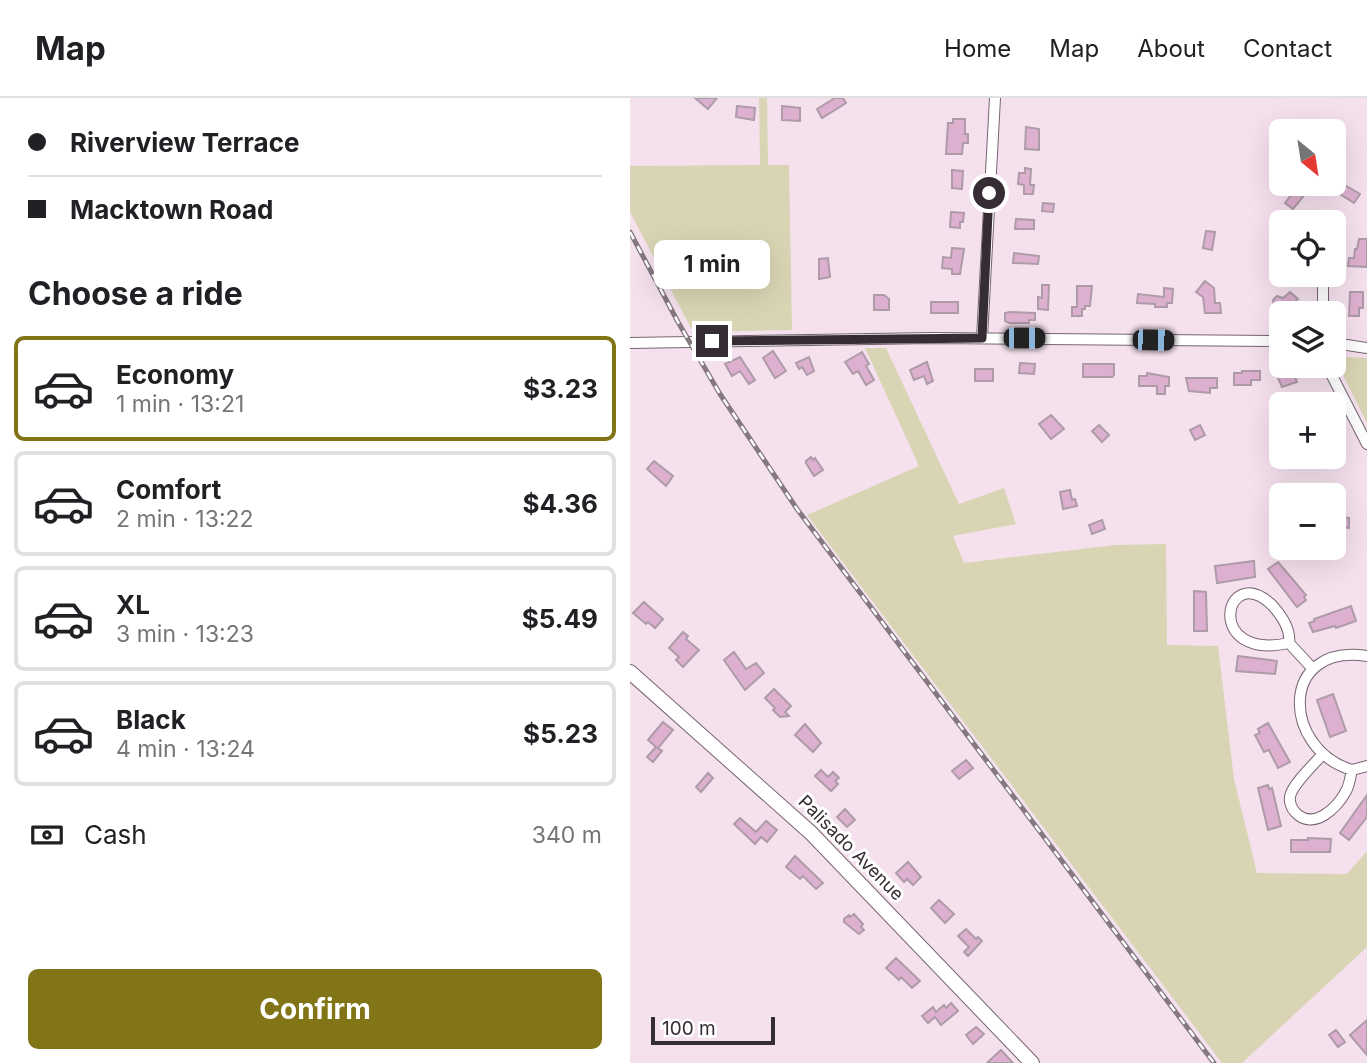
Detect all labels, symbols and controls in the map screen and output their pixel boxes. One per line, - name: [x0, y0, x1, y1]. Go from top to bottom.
- text: Map: [35, 28, 106, 68]
- text: Home: [944, 34, 1011, 63]
- text: Map: [1049, 34, 1099, 63]
- text: About: [1137, 34, 1205, 63]
- text: Contact: [1243, 34, 1332, 63]
- north arrow: [1269, 119, 1346, 196]
- map controls: [1269, 119, 1346, 560]
- text: Riverview Terrace: [70, 127, 299, 158]
- route start: [973, 177, 1005, 209]
- text: Macktown Road: [70, 194, 273, 225]
- button: locate: [1269, 210, 1346, 287]
- callout: 1 min: [654, 240, 770, 288]
- text: 1 min: [684, 250, 740, 278]
- text: Choose a ride: [28, 274, 243, 313]
- button: layers: [1269, 301, 1346, 378]
- route end: [696, 325, 728, 357]
- car: [1004, 328, 1046, 349]
- car: [1132, 329, 1175, 351]
- icon: car: [32, 357, 95, 420]
- text: Economy: [116, 359, 234, 390]
- text: $3.23: [523, 373, 598, 404]
- text: 1 min · 13:21: [116, 390, 244, 418]
- button: +: [1269, 392, 1346, 469]
- icon: car: [32, 472, 95, 535]
- text: Comfort: [116, 474, 221, 505]
- button: −: [1269, 483, 1346, 560]
- text: $4.36: [523, 488, 598, 519]
- text: 2 min · 13:22: [116, 505, 254, 533]
- icon: car: [32, 587, 95, 650]
- text: XL: [116, 589, 150, 620]
- text: $5.49: [522, 603, 598, 634]
- text: 3 min · 13:23: [116, 620, 254, 648]
- icon: car: [32, 702, 95, 765]
- text: Black: [116, 704, 186, 735]
- text: $5.23: [523, 718, 598, 749]
- text: 4 min · 13:24: [116, 735, 255, 763]
- street label: Palisado Avenue: [794, 791, 908, 905]
- icon: cash: [28, 816, 66, 854]
- text: Cash: [84, 819, 147, 850]
- text: 340 m: [532, 821, 602, 849]
- button: Confirm: [28, 969, 602, 1049]
- scale bar: [651, 1014, 775, 1046]
- text: 100 m: [662, 1017, 716, 1040]

